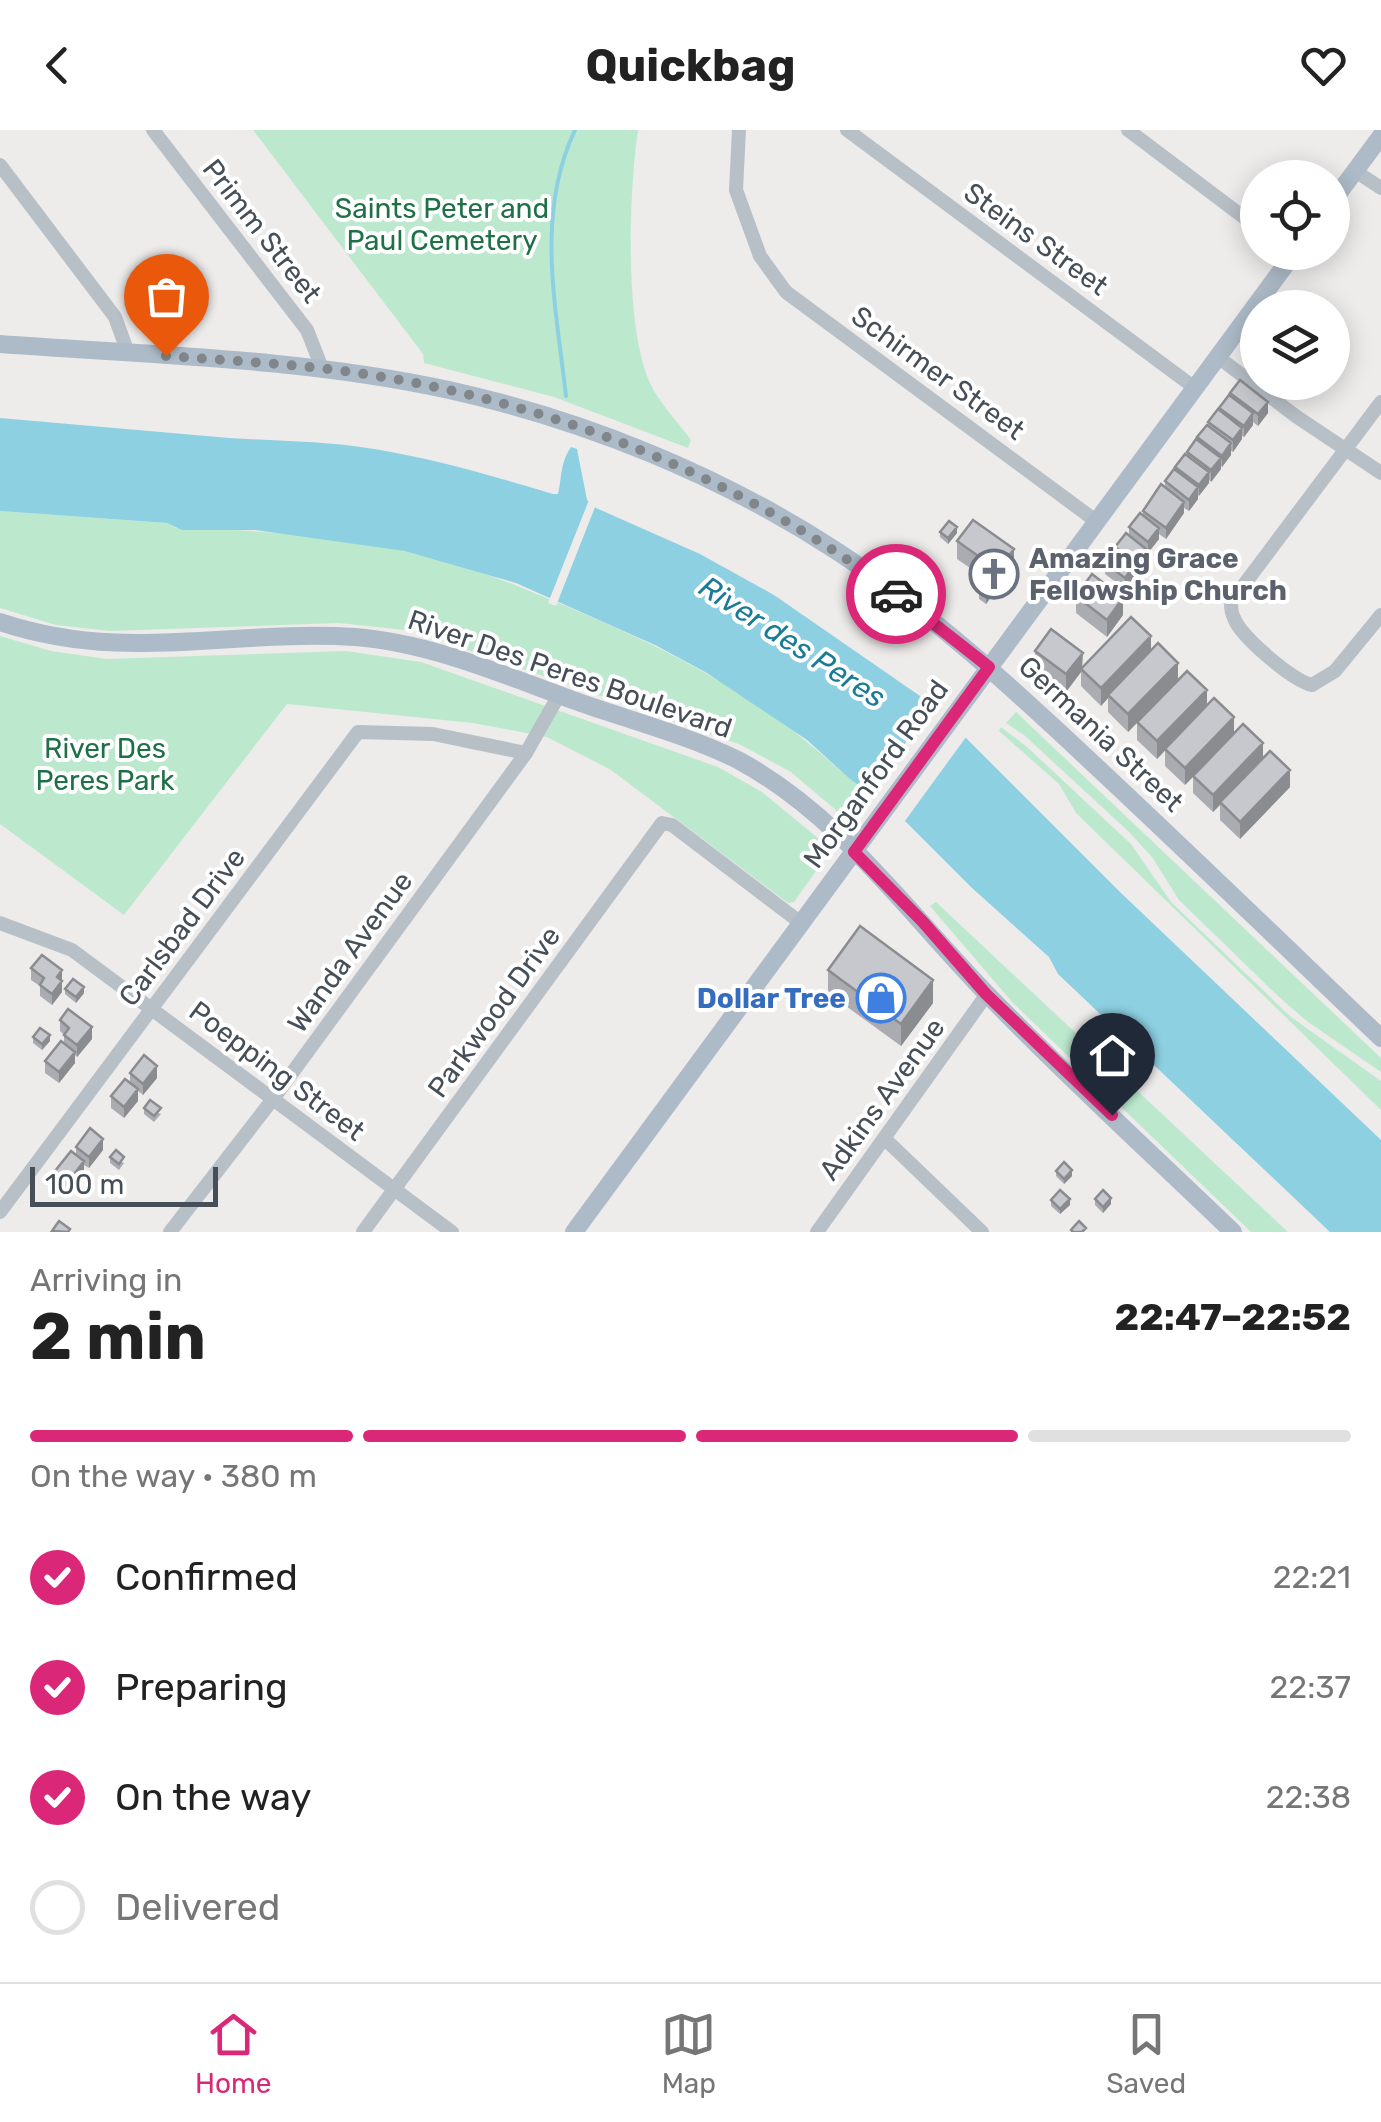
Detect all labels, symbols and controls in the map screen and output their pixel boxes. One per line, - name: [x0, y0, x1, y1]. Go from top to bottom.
- icon: back: [30, 38, 85, 93]
- icon: heart: [1296, 38, 1351, 93]
- text: Quickbag: [585, 39, 796, 92]
- street label: Primm Street: [196, 153, 328, 309]
- map controls: [1240, 160, 1350, 400]
- button: locate: [1240, 160, 1350, 270]
- street label: Steins Street: [958, 176, 1114, 302]
- park label: Saints Peter and Paul Cemetery: [335, 192, 549, 257]
- pin: [124, 254, 209, 357]
- icon: bag: [139, 269, 194, 324]
- button: layers: [1240, 290, 1350, 400]
- street label: Schirmer Street: [845, 299, 1031, 447]
- place label: Amazing Grace Fellowship Church: [1029, 542, 1287, 607]
- courier: [846, 544, 946, 644]
- church icon: Amazing Grace Fellowship Church: [968, 548, 1020, 600]
- icon: car: [869, 567, 924, 622]
- water label: River des Peres: [692, 568, 892, 716]
- street label: River Des Peres Boulevard: [404, 603, 736, 745]
- street label: Germania Street: [1012, 649, 1190, 819]
- street label: Morganford Road: [797, 674, 955, 874]
- park label: River Des Peres Park: [36, 732, 175, 797]
- street label: Carlsbad Drive: [112, 842, 252, 1012]
- street label: Wanda Avenue: [281, 865, 419, 1039]
- street label: Parkwood Drive: [421, 920, 567, 1104]
- shop icon: Dollar Tree: [855, 972, 907, 1024]
- place label: Dollar Tree: [697, 982, 846, 1015]
- street label: Poepping Street: [183, 994, 371, 1148]
- street label: Adkins Avenue: [812, 1012, 952, 1186]
- pin: [1070, 1013, 1155, 1116]
- icon: home: [1085, 1028, 1140, 1083]
- scale bar: [30, 1162, 218, 1206]
- text: 100 m: [45, 1168, 124, 1201]
- text: Arriving in: [30, 1261, 182, 1299]
- text: 22:47–22:52: [1114, 1294, 1351, 1340]
- text: 2 min: [30, 1298, 206, 1375]
- text: On the way · 380 m: [30, 1457, 317, 1495]
- icon: check: [30, 1550, 85, 1605]
- text: Confirmed: [115, 1554, 298, 1600]
- text: 22:21: [1273, 1558, 1351, 1596]
- icon: check: [30, 1660, 85, 1715]
- text: Preparing: [115, 1664, 288, 1710]
- text: 22:37: [1270, 1668, 1351, 1706]
- icon: check: [30, 1770, 85, 1825]
- text: On the way: [115, 1774, 311, 1820]
- text: 22:38: [1266, 1778, 1351, 1816]
- text: Delivered: [115, 1884, 280, 1930]
- tab: Home: [195, 2007, 272, 2100]
- tab: Map: [661, 2007, 716, 2100]
- tab: Saved: [1106, 2007, 1186, 2100]

